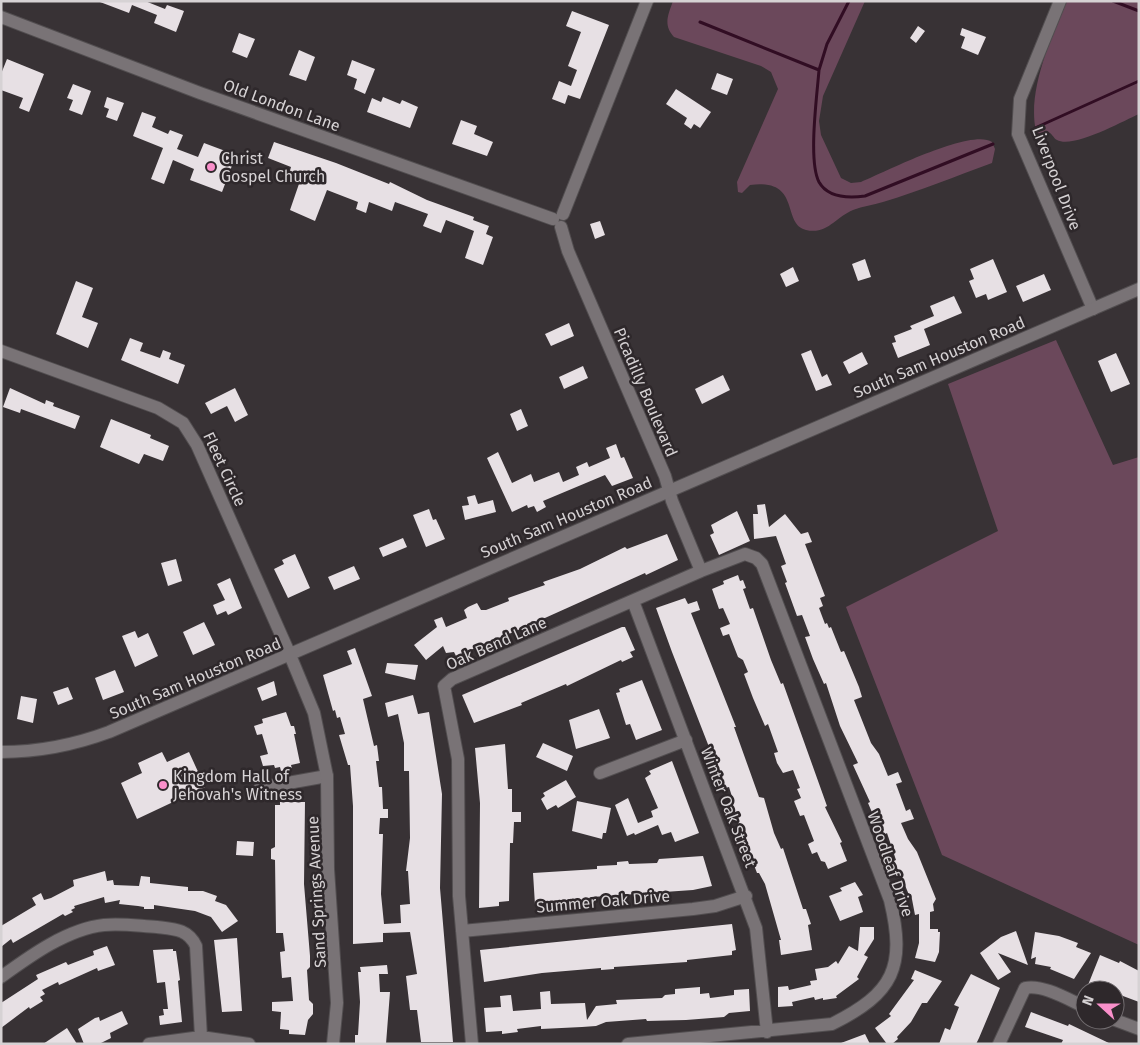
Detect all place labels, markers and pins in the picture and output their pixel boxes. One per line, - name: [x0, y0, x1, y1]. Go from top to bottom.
- place label: Christ Gospel Church: [221, 149, 325, 186]
- marker: Christ Gospel Church: [205, 161, 217, 173]
- place label: Kingdom Hall of Jehovah's Witness: [173, 767, 302, 804]
- marker: Kingdom Hall of Jehovah's Witness: [157, 779, 169, 791]

